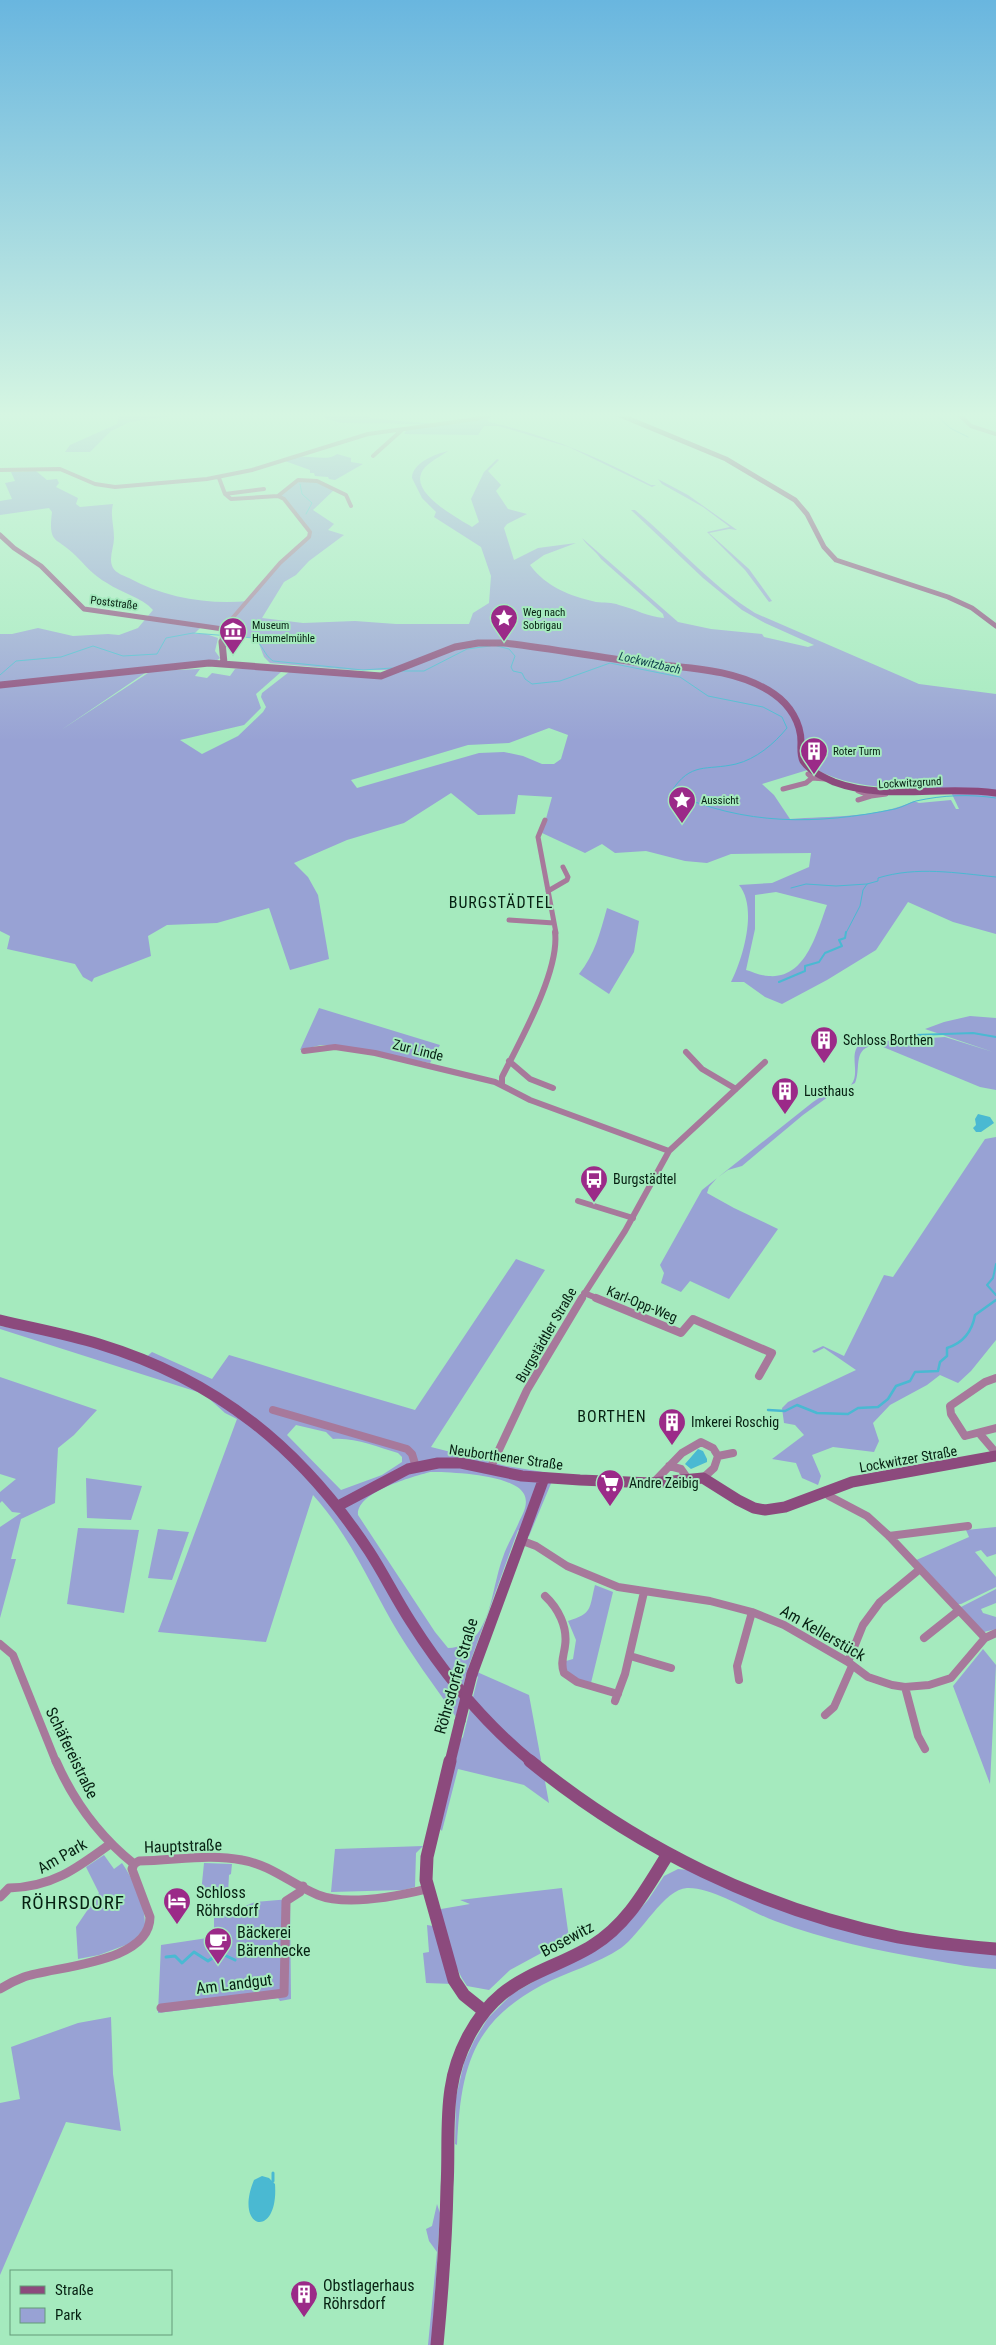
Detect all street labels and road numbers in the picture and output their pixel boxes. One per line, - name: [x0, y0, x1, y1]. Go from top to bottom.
- street label: Poststraße: [90, 594, 138, 612]
- street label: Lockwitzgrund: [878, 775, 942, 791]
- street label: Zur Linde: [391, 1036, 445, 1064]
- street label: Karl-Opp-Weg: [604, 1283, 680, 1325]
- street label: Burgstädtler Straße: [512, 1284, 580, 1385]
- street label: Neuborthener Straße: [448, 1441, 564, 1473]
- street label: Lockwitzer Straße: [858, 1442, 959, 1475]
- street label: Am Kellerstück: [777, 1601, 870, 1665]
- street label: Röhrsdorfer Straße: [430, 1616, 482, 1736]
- street label: Schäfereistraße: [42, 1704, 102, 1802]
- street label: Am Park: [34, 1834, 91, 1878]
- street label: Hauptstraße: [144, 1835, 222, 1857]
- street label: Bosewitz: [537, 1917, 597, 1961]
- street label: Am Landgut: [195, 1970, 273, 1998]

